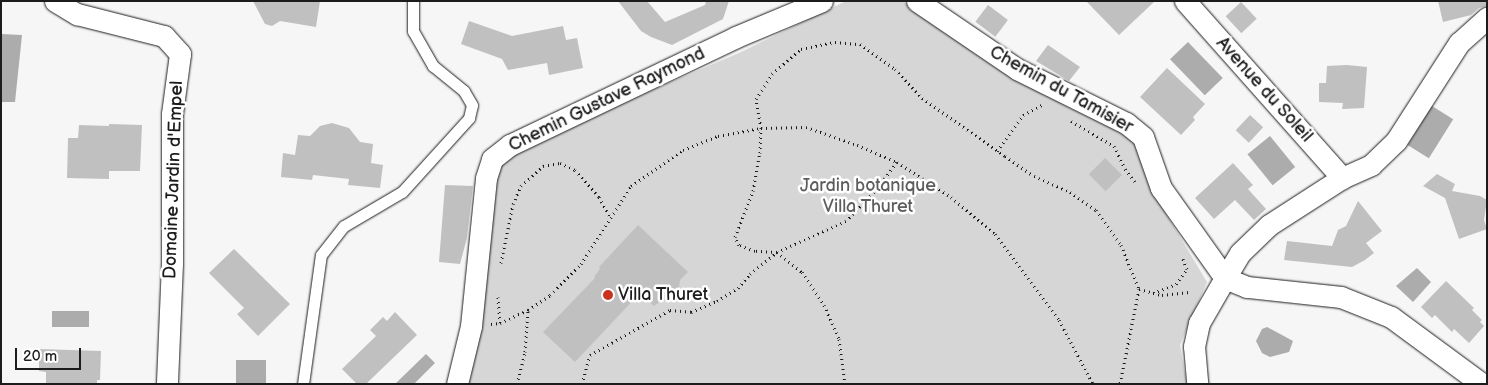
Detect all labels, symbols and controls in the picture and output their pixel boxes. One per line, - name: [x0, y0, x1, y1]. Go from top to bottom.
- street label: Avenue du Soleil: [1211, 33, 1317, 147]
- street label: Chemin du Tamisier: [985, 41, 1137, 139]
- street label: Chemin Gustave Raymond: [505, 43, 709, 157]
- street label: Domaine Jardin d'Empel: [160, 80, 188, 280]
- park label: Jardin botanique Villa Thuret: [800, 176, 936, 218]
- place label: Villa Thuret: [618, 284, 709, 306]
- marker: Villa Thuret: [602, 289, 614, 301]
- scale bar: [18, 338, 84, 370]
- text: 20 m: [23, 347, 57, 366]

